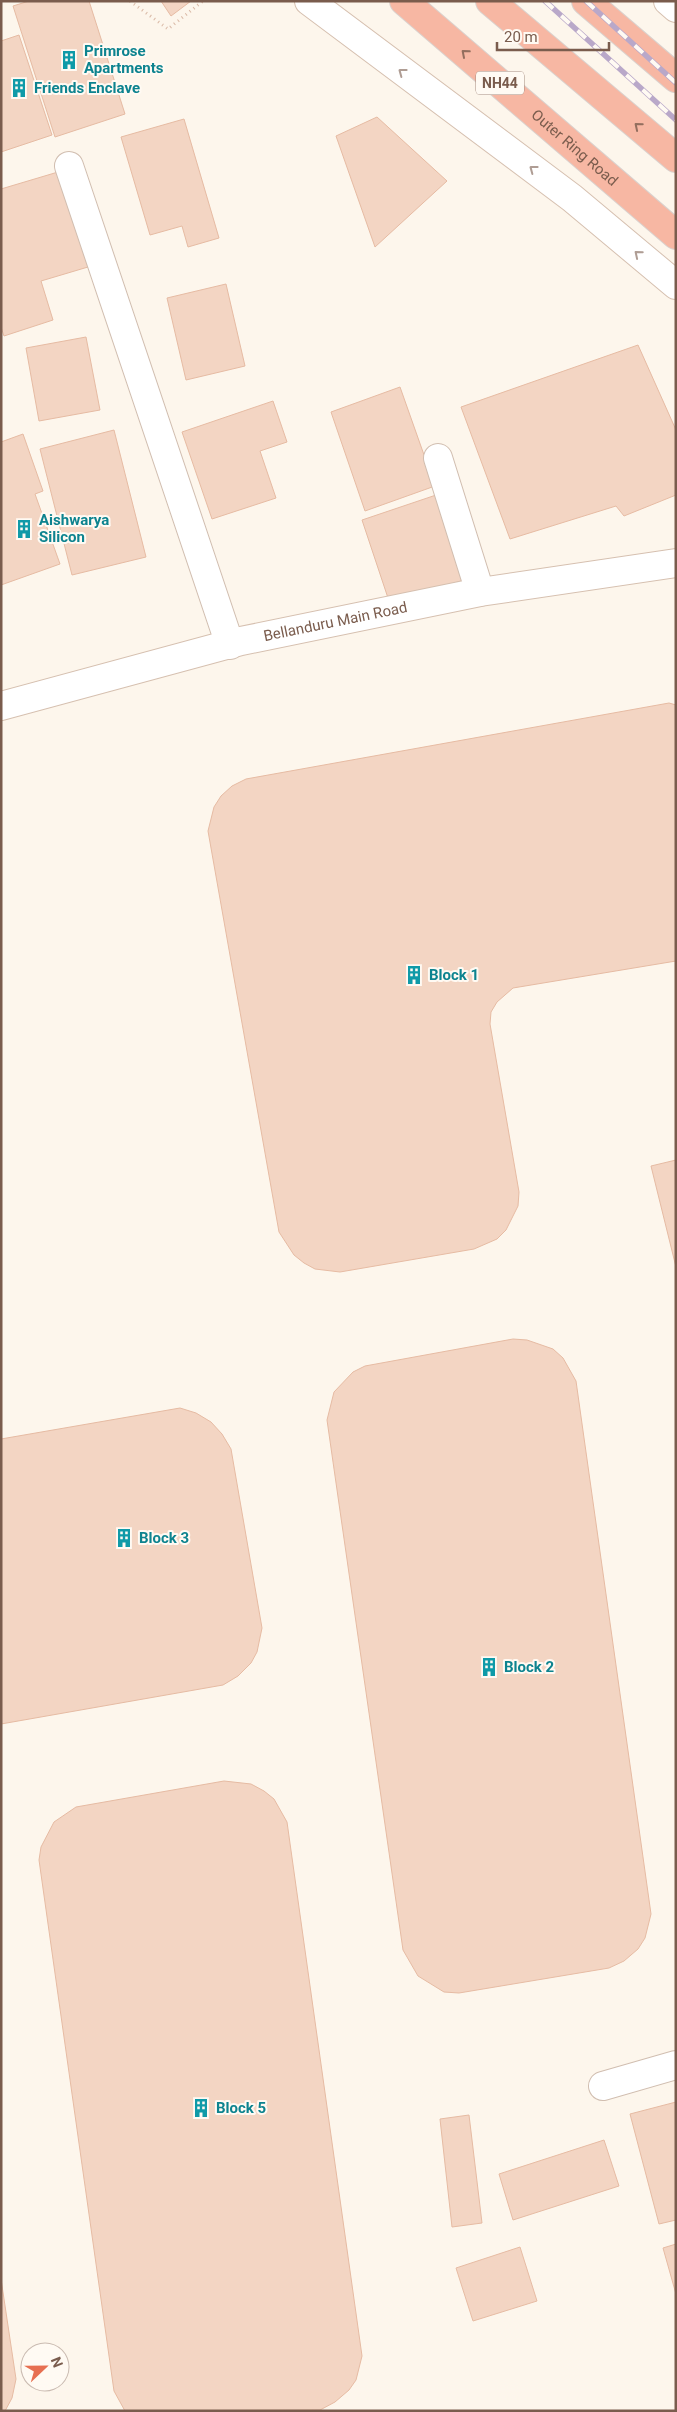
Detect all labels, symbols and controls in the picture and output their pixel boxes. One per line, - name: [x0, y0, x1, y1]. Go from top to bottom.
- scale bar: [497, 20, 610, 52]
- text: 20 m: [504, 28, 538, 46]
- place label: Primrose Apartments: [84, 42, 164, 77]
- building icon: Primrose Apartments: [58, 49, 80, 71]
- one-way arrow: [461, 50, 470, 59]
- one-way arrow: [398, 69, 408, 78]
- road number: NH44: [476, 72, 524, 95]
- building icon: Friends Enclave: [8, 77, 30, 99]
- place label: Friends Enclave: [34, 79, 140, 97]
- street label: Outer Ring Road: [528, 106, 621, 190]
- one-way arrow: [635, 123, 644, 132]
- one-way arrow: [529, 166, 539, 175]
- one-way arrow: [635, 250, 644, 259]
- place label: Aishwarya Silicon: [39, 511, 109, 546]
- building icon: Aishwarya Silicon: [13, 518, 35, 540]
- street label: Bellanduru Main Road: [262, 598, 409, 645]
- building icon: Block 1: [403, 964, 425, 986]
- place label: Block 1: [429, 966, 479, 984]
- building icon: Block 3: [113, 1527, 135, 1549]
- place label: Block 3: [139, 1529, 189, 1547]
- building icon: Block 2: [478, 1656, 500, 1678]
- place label: Block 2: [504, 1658, 555, 1676]
- building icon: Block 5: [190, 2097, 212, 2119]
- place label: Block 5: [216, 2099, 266, 2117]
- north arrow: [20, 2342, 70, 2392]
- text: N: [48, 2355, 66, 2370]

